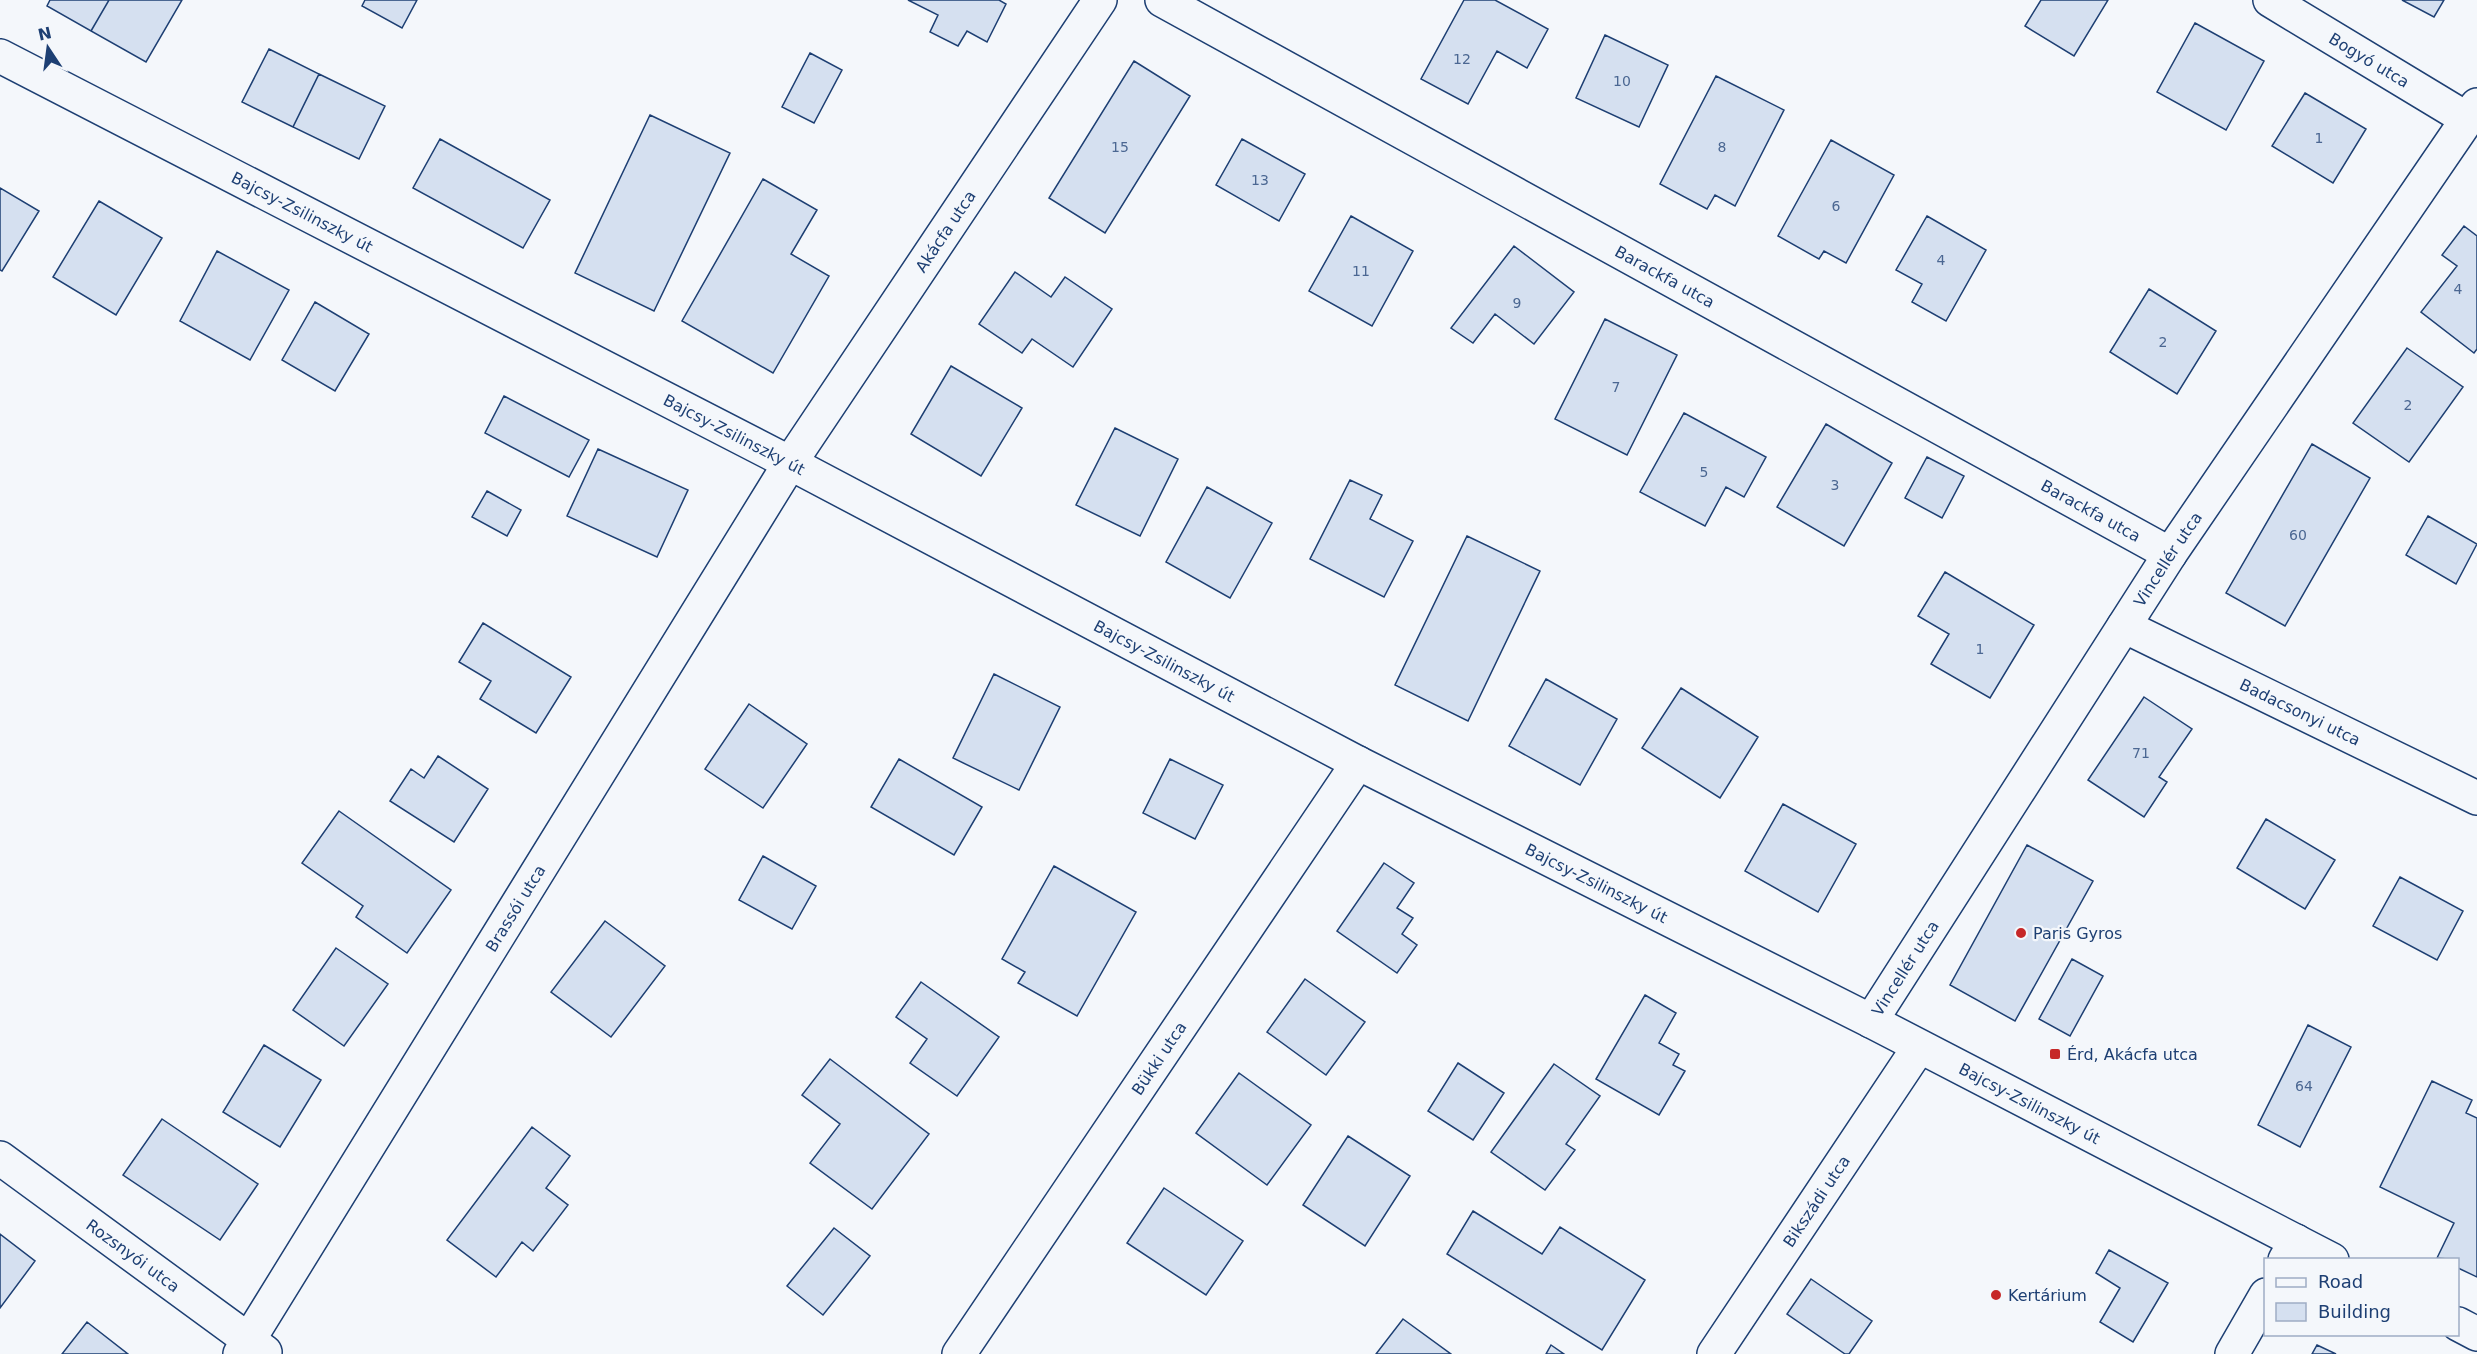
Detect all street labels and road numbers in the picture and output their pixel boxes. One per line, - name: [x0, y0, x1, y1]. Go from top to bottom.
- street label: Bogyó utca: [2326, 28, 2413, 91]
- street label: Bajcsy-Zsilinszky út: [228, 167, 376, 256]
- street label: Akácfa utca: [911, 187, 979, 276]
- street label: Barackfa utca: [1612, 241, 1718, 311]
- street label: Bajcsy-Zsilinszky út: [660, 390, 808, 479]
- street label: Barackfa utca: [2038, 476, 2144, 546]
- street label: Vincellér utca: [2130, 508, 2206, 610]
- street label: Bajcsy-Zsilinszky út: [1091, 616, 1238, 706]
- street label: Badacsonyi utca: [2237, 674, 2364, 749]
- street label: Bajcsy-Zsilinszky út: [1522, 839, 1671, 927]
- street label: Brassói utca: [481, 861, 549, 955]
- street label: Vincellér utca: [1868, 917, 1942, 1019]
- street label: Bükki utca: [1127, 1018, 1190, 1098]
- street label: Bajcsy-Zsilinszky út: [1956, 1059, 2104, 1148]
- street label: Bikszádi utca: [1779, 1152, 1854, 1250]
- street label: Rozsnyói utca: [83, 1215, 184, 1296]

